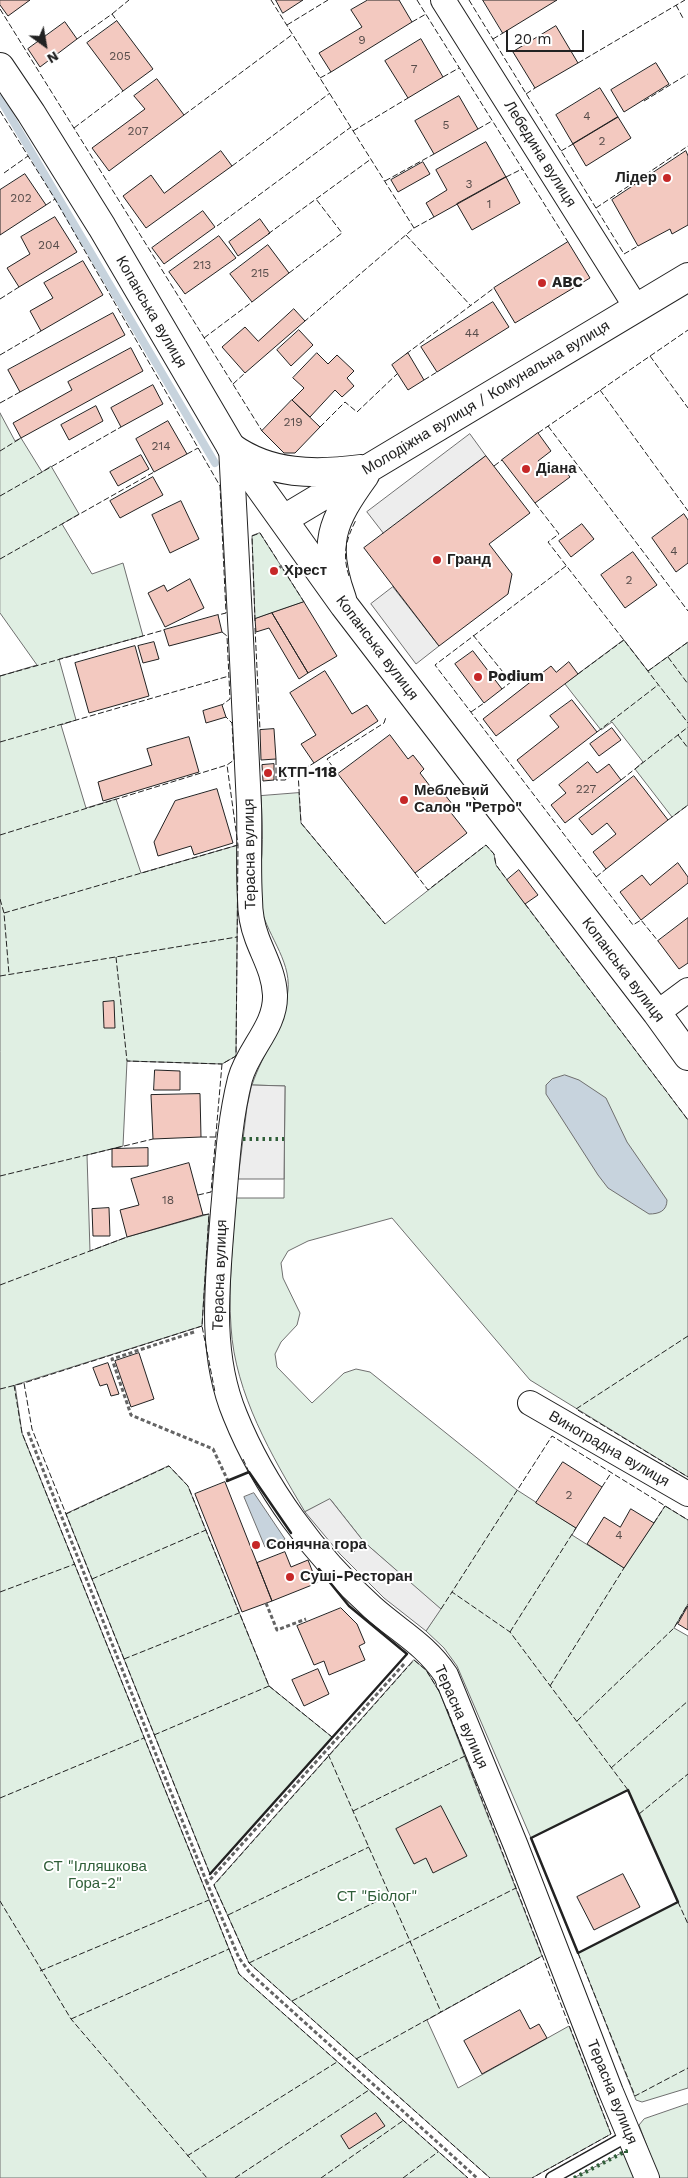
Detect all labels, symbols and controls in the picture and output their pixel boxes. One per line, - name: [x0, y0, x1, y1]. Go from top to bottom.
- north arrow: [20, 20, 70, 70]
- scale bar: [508, 20, 586, 52]
- text: 20 m: [514, 30, 552, 48]
- house number: 9: [358, 33, 366, 47]
- text: N: [44, 48, 62, 67]
- house number: 205: [109, 49, 131, 63]
- house number: 7: [411, 62, 417, 76]
- street label: Лебедина вулиця: [500, 98, 580, 210]
- house number: 4: [583, 109, 591, 123]
- house number: 5: [443, 118, 449, 132]
- house number: 207: [128, 124, 148, 138]
- house number: 2: [599, 134, 605, 148]
- place label: Лідер: [615, 169, 657, 187]
- marker: Лідер: [661, 172, 673, 184]
- house number: 3: [466, 177, 472, 191]
- house number: 202: [10, 191, 32, 205]
- house number: 1: [487, 197, 491, 211]
- house number: 204: [38, 238, 60, 252]
- street label: Копанська вулиця: [112, 253, 190, 371]
- house number: 213: [193, 258, 211, 272]
- house number: 215: [251, 266, 269, 280]
- place label: ABC: [552, 274, 583, 292]
- marker: ABC: [536, 277, 548, 289]
- street label: Молодіжна вулиця / Комунальна вулиця: [359, 317, 613, 479]
- house number: 44: [465, 326, 479, 340]
- house number: 219: [283, 415, 303, 429]
- house number: 214: [151, 439, 171, 453]
- place label: Діана: [536, 460, 577, 478]
- marker: Діана: [520, 463, 532, 475]
- house number: 4: [670, 544, 678, 558]
- place label: Гранд: [447, 551, 491, 569]
- marker: Гранд: [431, 554, 443, 566]
- place label: Хрест: [284, 562, 327, 580]
- marker: Хрест: [268, 565, 280, 577]
- house number: 2: [626, 573, 632, 587]
- street label: Копанська вулиця: [332, 592, 422, 704]
- place label: Podium: [488, 668, 544, 686]
- marker: Podium: [472, 671, 484, 683]
- place label: КТП-118: [278, 764, 337, 782]
- marker: КТП-118: [262, 767, 274, 779]
- place label: Меблевий Салон "Ретро": [414, 782, 522, 817]
- house number: 227: [576, 782, 596, 796]
- marker: Меблевий Салон "Ретро": [398, 794, 410, 806]
- street label: Терасна вулиця: [240, 798, 260, 910]
- street label: Копанська вулиця: [578, 914, 668, 1026]
- house number: 18: [162, 1193, 174, 1207]
- street label: Терасна вулиця: [209, 1219, 231, 1331]
- street label: Виноградна вулиця: [545, 1407, 673, 1491]
- house number: 2: [566, 1488, 572, 1502]
- house number: 4: [615, 1528, 623, 1542]
- place label: Сонячна гора: [266, 1536, 367, 1554]
- marker: Сонячна гора: [250, 1539, 262, 1551]
- place label: Суші-Ресторан: [300, 1568, 413, 1586]
- marker: Суші-Ресторан: [284, 1571, 296, 1583]
- street label: Терасна вулиця: [430, 1663, 492, 1771]
- park label: СТ "Ілляшкова Гора-2": [43, 1858, 147, 1893]
- park label: СТ "Біолог": [337, 1888, 417, 1906]
- street label: Терасна вулиця: [583, 2037, 641, 2147]

